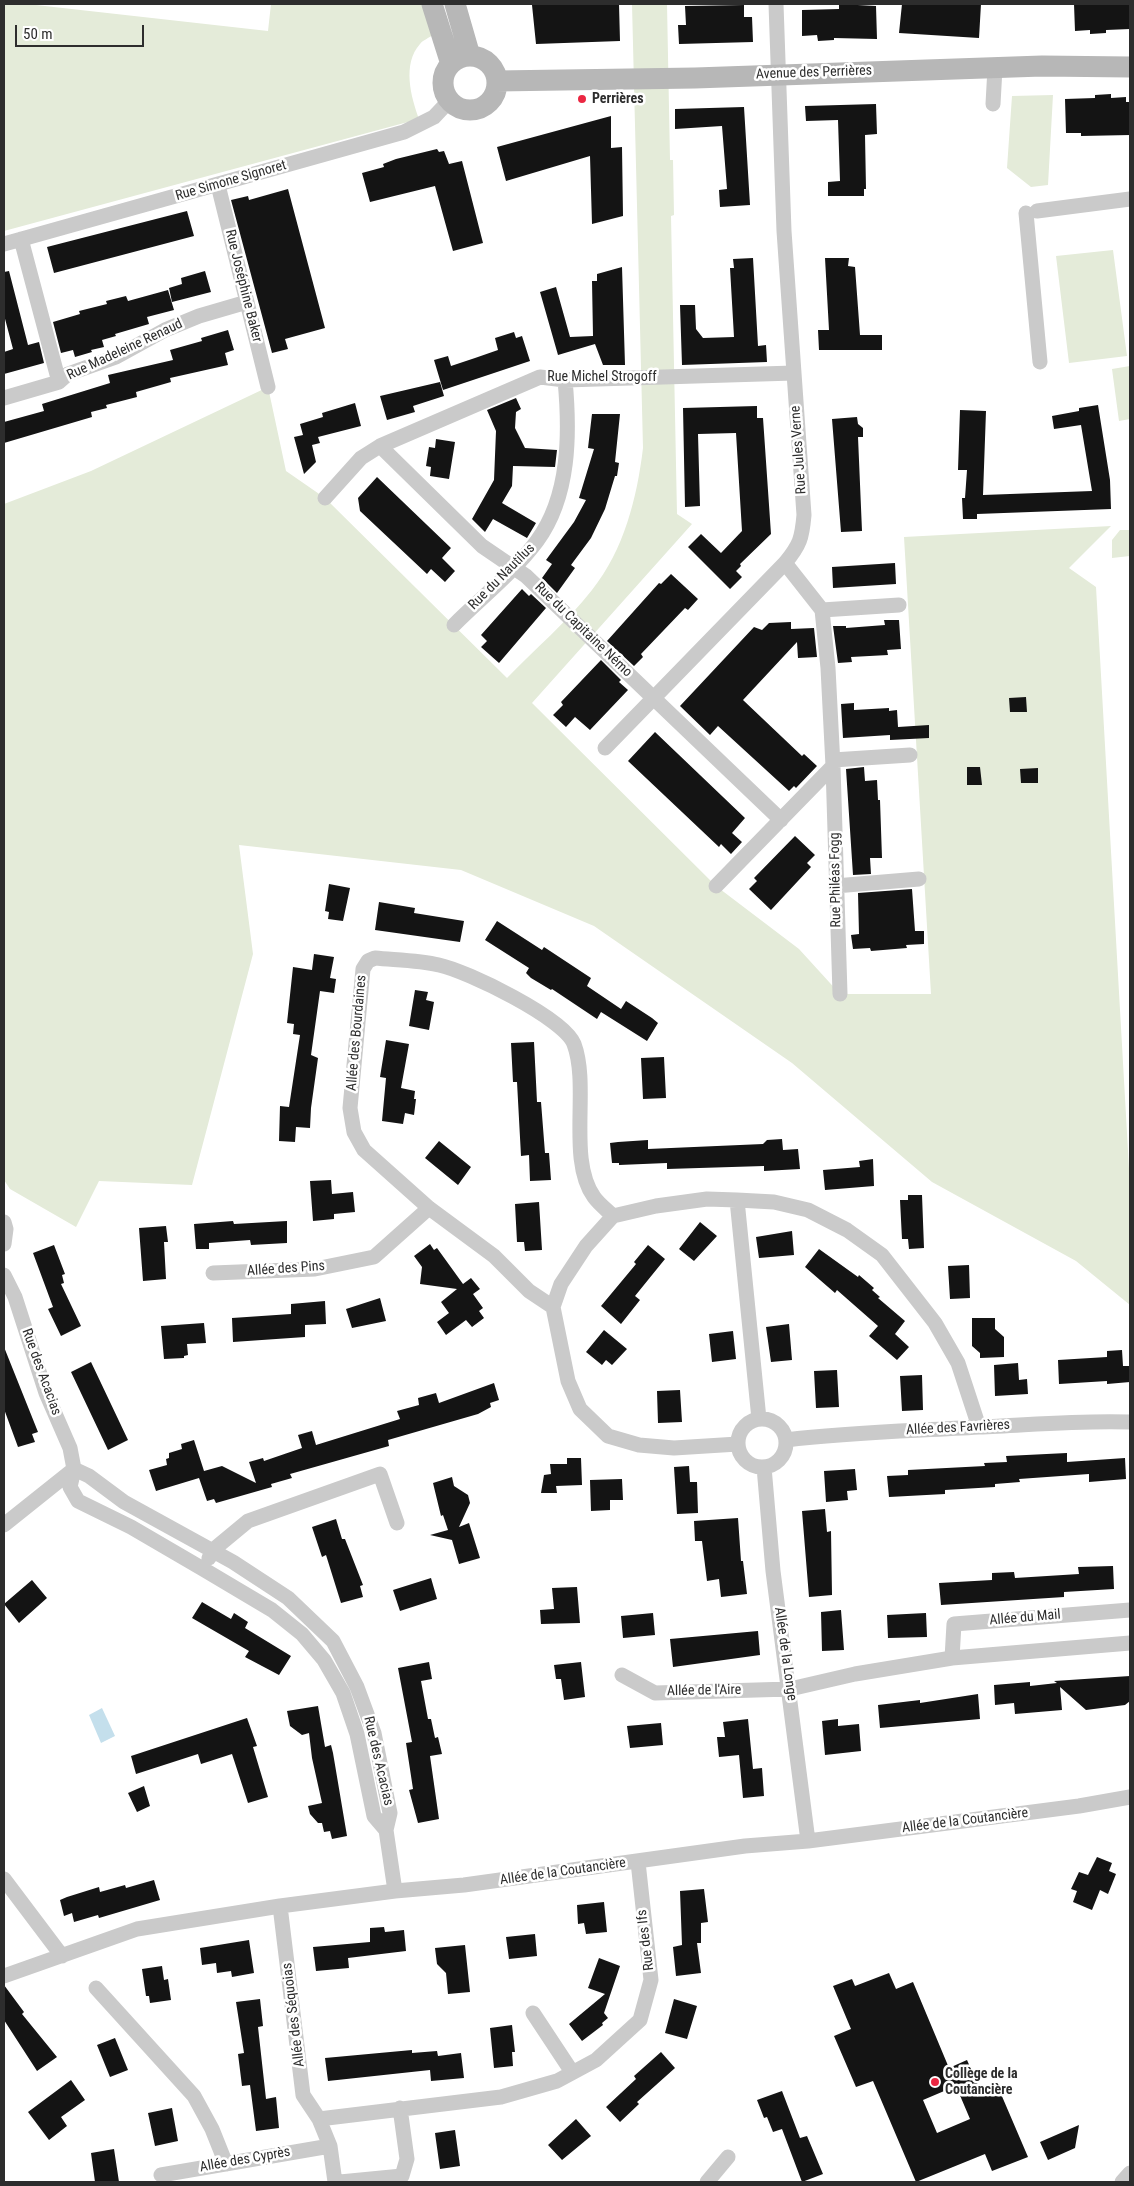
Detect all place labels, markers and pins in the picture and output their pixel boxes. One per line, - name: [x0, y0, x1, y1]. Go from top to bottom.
- place label: Perrières: [592, 91, 644, 107]
- marker: Perrières: [576, 93, 588, 105]
- place label: Collège de la Coutancière: [945, 2066, 1018, 2098]
- marker: Collège de la Coutancière: [929, 2076, 941, 2088]

